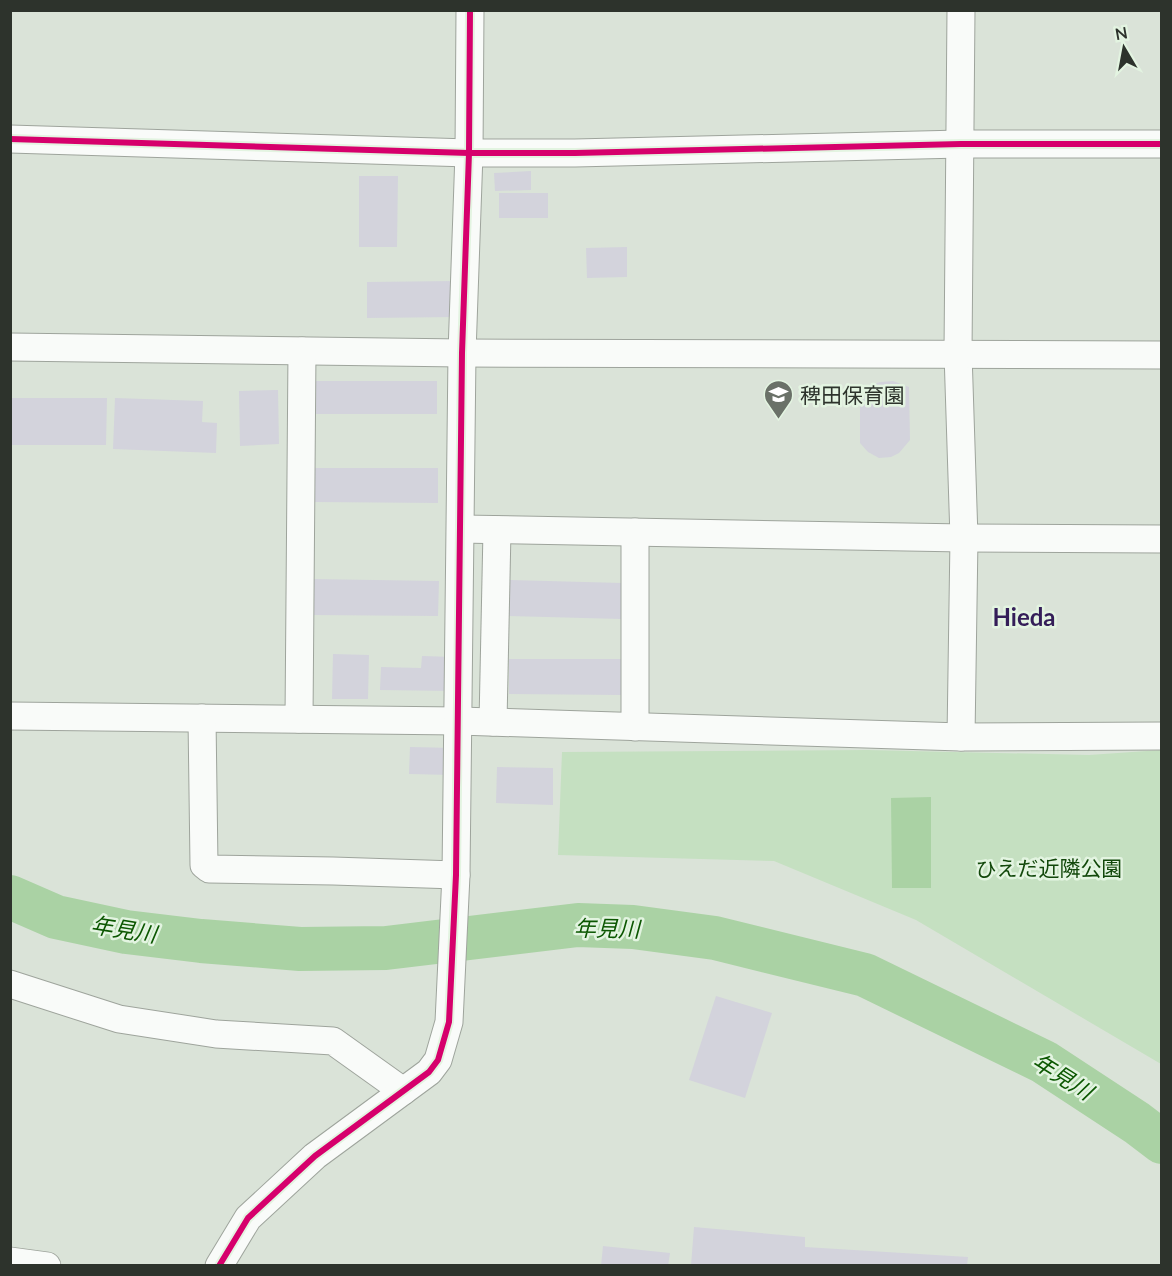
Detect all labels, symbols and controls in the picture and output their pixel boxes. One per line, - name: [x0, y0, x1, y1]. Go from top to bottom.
- north arrow: [1094, 18, 1154, 78]
- text: N: [1114, 22, 1129, 43]
- school or university icon: 稗田保育園: [763, 378, 795, 420]
- place label: 稗田保育園: [800, 382, 905, 407]
- district label: Hieda: [992, 602, 1056, 631]
- park label: ひえだ近隣公園: [976, 855, 1123, 880]
- water label: 年見川: [89, 911, 161, 948]
- water label: 年見川: [574, 914, 642, 942]
- water label: 年見川: [1028, 1047, 1100, 1106]

